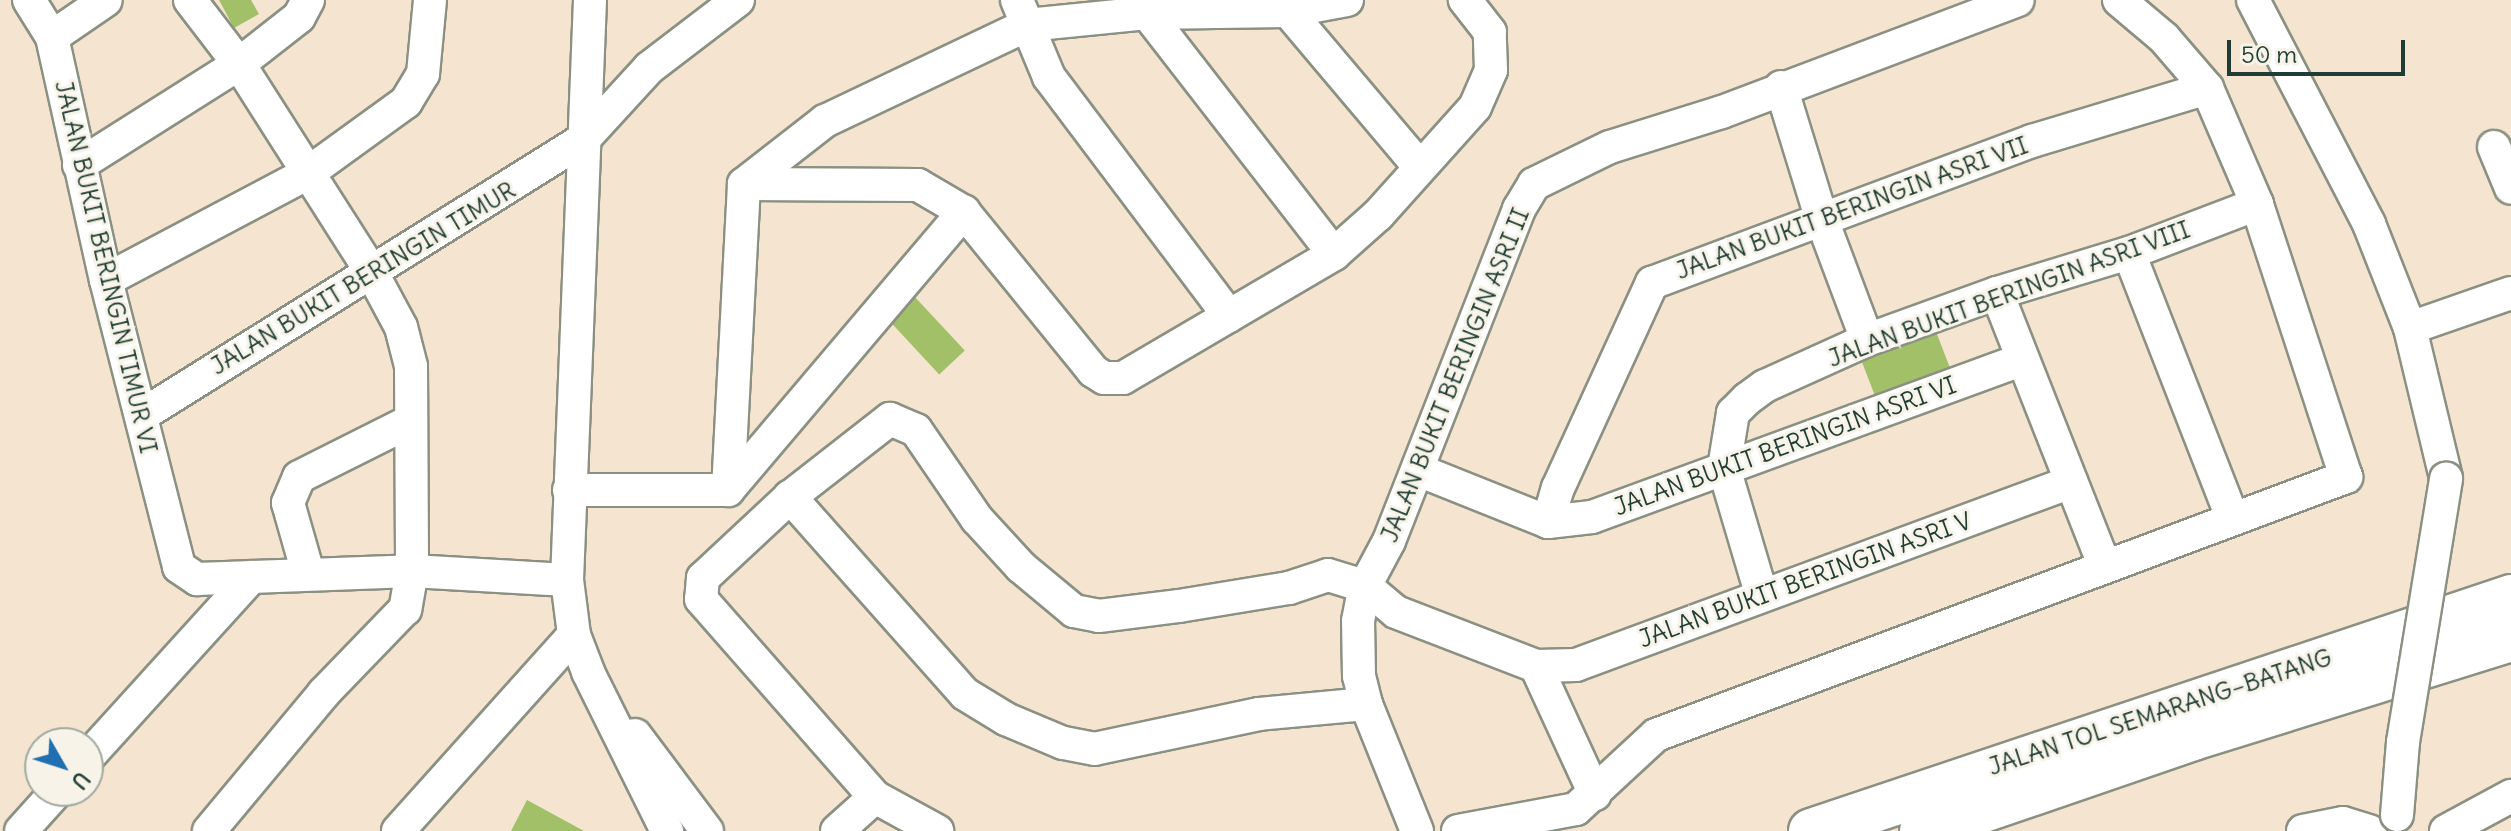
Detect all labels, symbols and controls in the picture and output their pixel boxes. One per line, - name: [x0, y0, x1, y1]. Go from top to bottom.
- scale bar: [2231, 24, 2409, 74]
- text: 50 m: [2241, 39, 2297, 69]
- street label: JALAN BUKIT BERINGIN TIMUR VI: [49, 78, 163, 456]
- street label: JALAN BUKIT BERINGIN ASRI VII: [1672, 131, 2032, 285]
- street label: JALAN BUKIT BERINGIN TIMUR: [205, 175, 521, 381]
- street label: JALAN BUKIT BERINGIN ASRI II: [1375, 204, 1535, 546]
- street label: JALAN BUKIT BERINGIN ASRI VIII: [1824, 215, 2194, 373]
- street label: JALAN BUKIT BERINGIN ASRI VI: [1610, 371, 1960, 521]
- street label: JALAN BUKIT BERINGIN ASRI V: [1635, 506, 1975, 654]
- street label: JALAN TOL SEMARANG–BATANG: [1985, 643, 2335, 781]
- north arrow: [24, 727, 104, 807]
- text: U: [65, 766, 97, 795]

